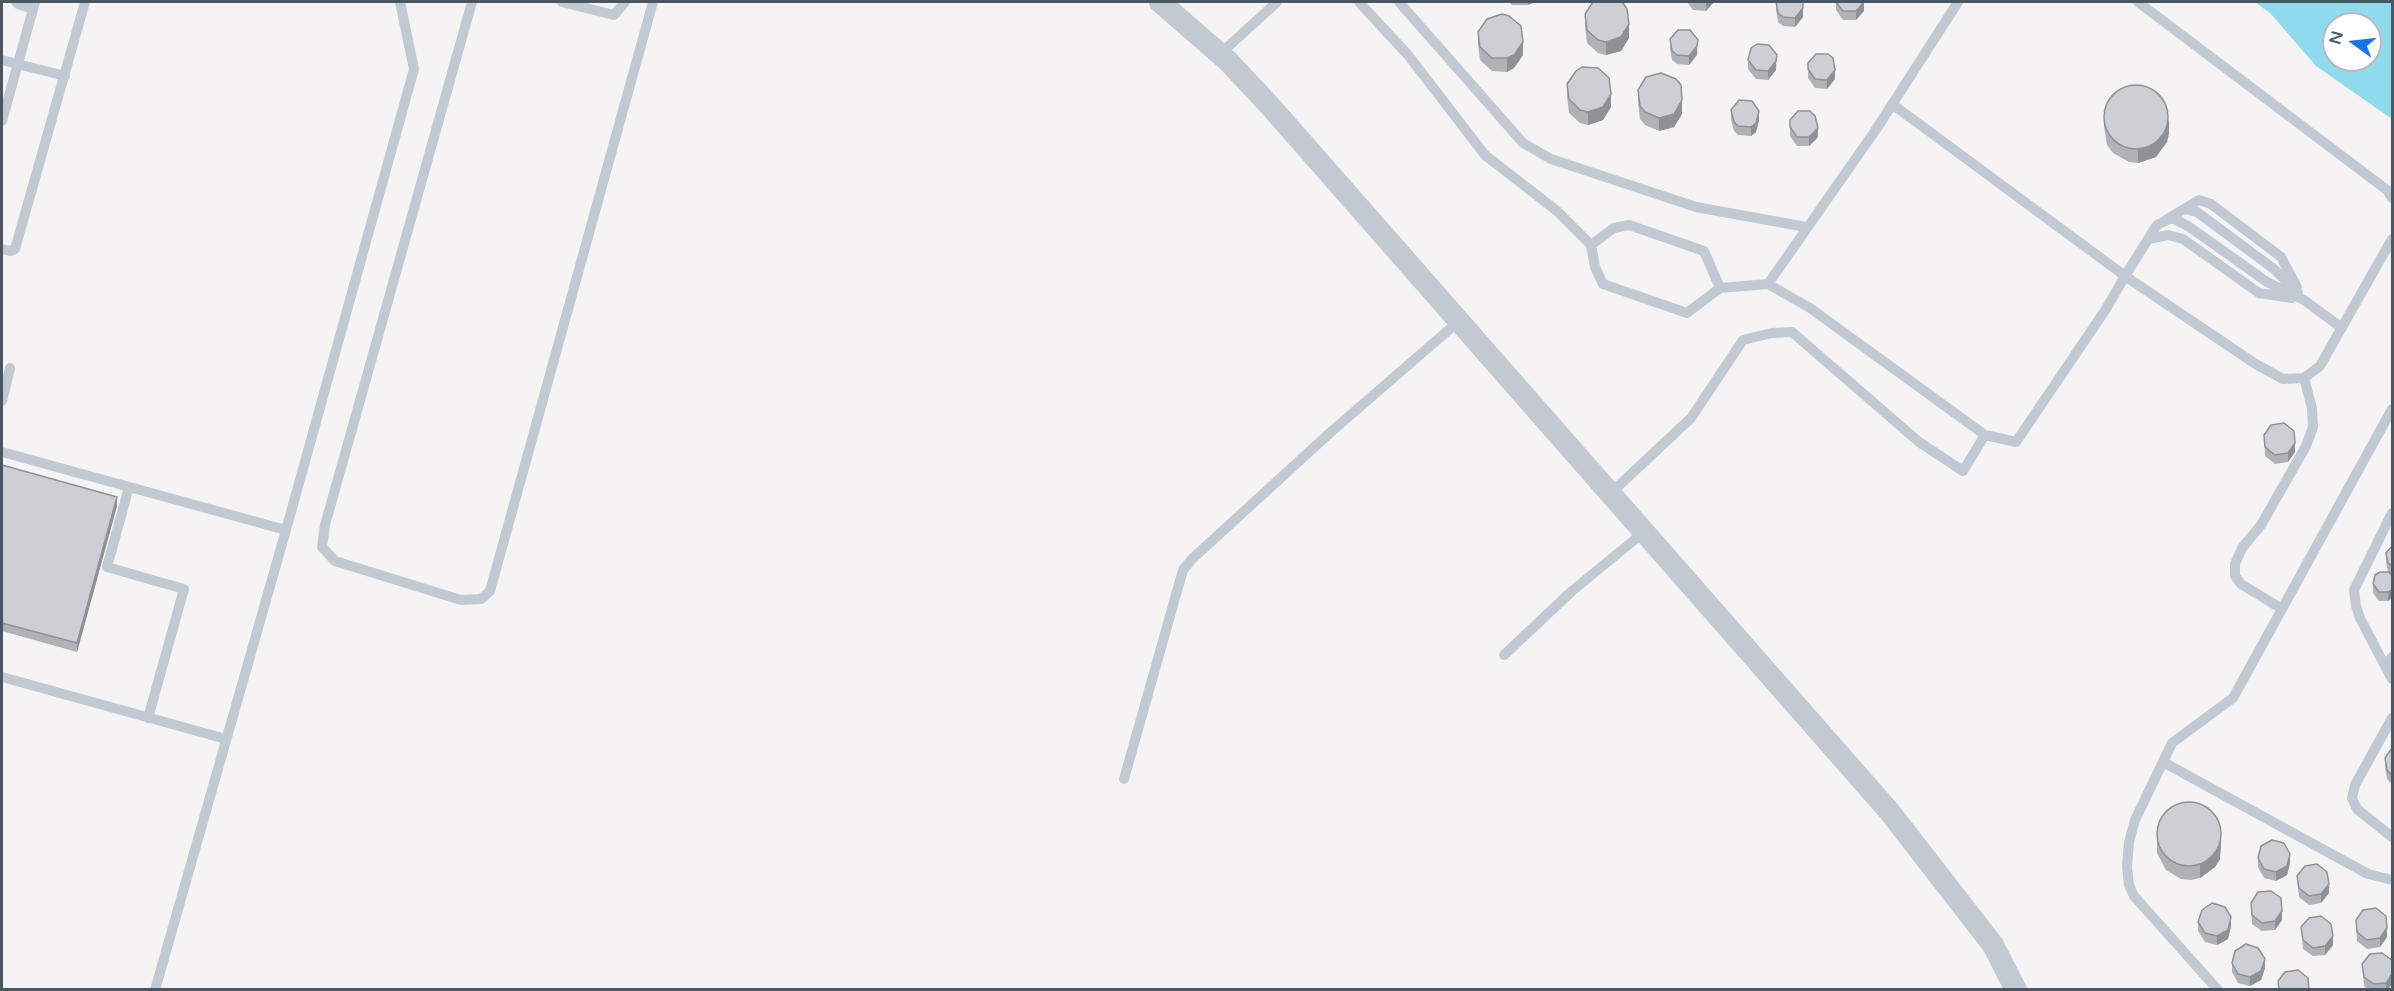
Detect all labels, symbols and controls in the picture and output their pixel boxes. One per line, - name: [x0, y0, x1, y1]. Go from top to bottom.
- north arrow: [2322, 12, 2382, 72]
- text: N: [2325, 29, 2348, 47]

